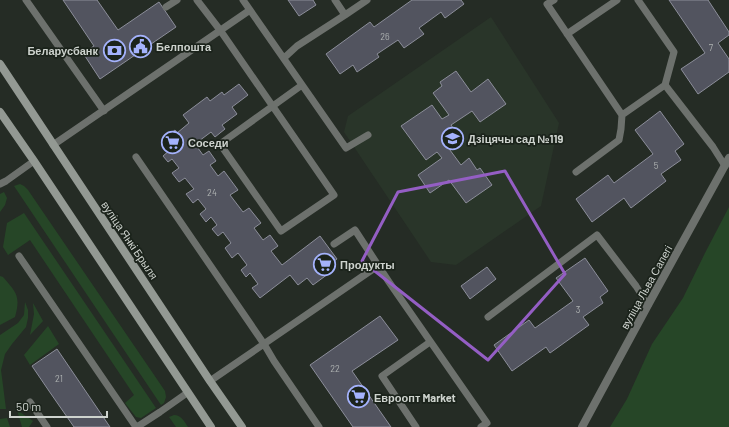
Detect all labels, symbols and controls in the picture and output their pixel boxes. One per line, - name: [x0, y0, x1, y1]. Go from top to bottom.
- house number: 26: [380, 31, 390, 42]
- public building icon: Белпошта: [128, 33, 154, 59]
- bank icon: Беларусбанк: [101, 37, 127, 63]
- place label: Белпошта: [156, 40, 212, 53]
- house number: 7: [709, 42, 714, 53]
- place label: Беларусбанк: [27, 44, 98, 57]
- school or university icon: Дзіцячы сад №119: [439, 125, 465, 151]
- supermarket icon: Соседи: [160, 129, 186, 155]
- place label: Дзіцячы сад №119: [468, 132, 563, 145]
- place label: Соседи: [188, 136, 229, 149]
- house number: 5: [654, 160, 659, 171]
- house number: 24: [207, 187, 217, 198]
- street label: вуліца Янкі Брыля: [99, 198, 161, 282]
- street label: вуліца Льва Сапегі: [618, 243, 674, 331]
- supermarket icon: Продукты: [311, 251, 337, 277]
- place label: Продукты: [340, 258, 395, 271]
- house number: 3: [576, 304, 581, 315]
- house number: 22: [330, 363, 340, 374]
- house number: 21: [55, 373, 63, 384]
- supermarket icon: Евроопт Market: [345, 384, 371, 410]
- place label: Евроопт Market: [374, 391, 456, 404]
- scale bar: [10, 393, 107, 419]
- text: 50 m: [16, 399, 41, 413]

